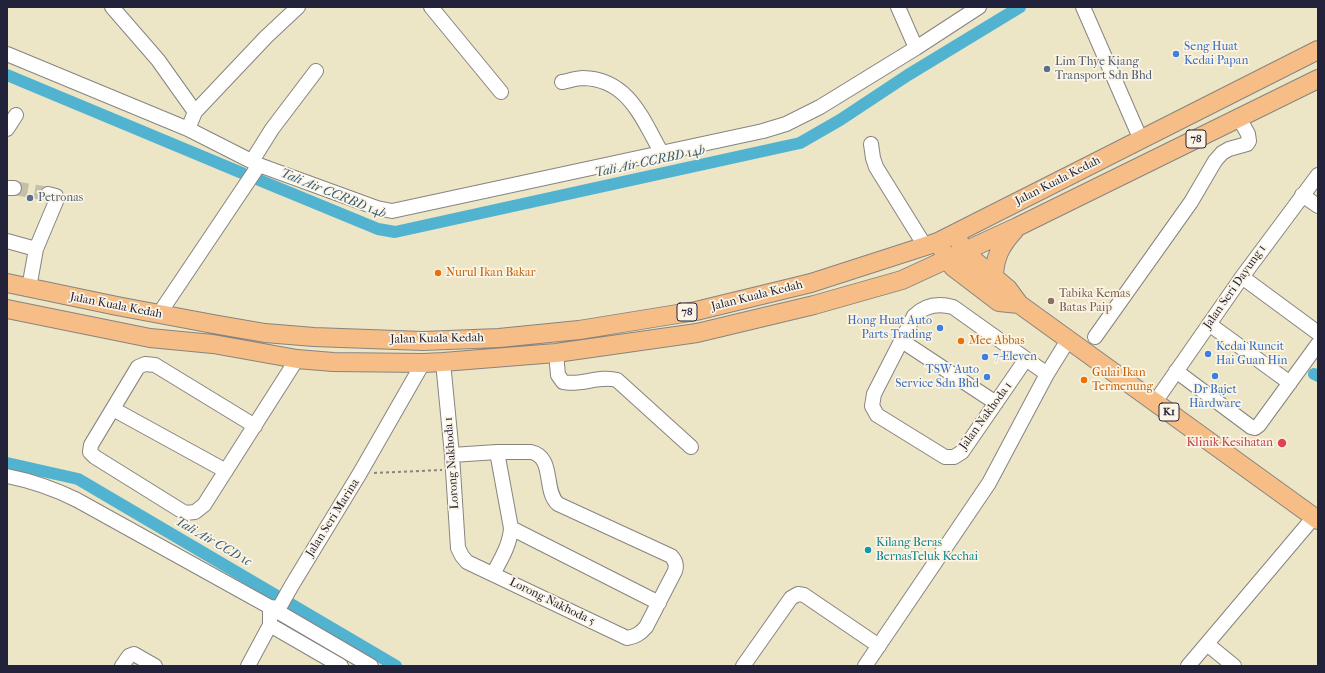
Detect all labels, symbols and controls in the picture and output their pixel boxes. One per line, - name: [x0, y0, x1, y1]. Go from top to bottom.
- place label: Seng Huat Kedai Papan: [1184, 40, 1248, 68]
- marker: Seng Huat Kedai Papan: [1171, 49, 1181, 59]
- place label: Lim Thye Kiang Transport Sdn Bhd: [1055, 55, 1152, 83]
- marker: Lim Thye Kiang Transport Sdn Bhd: [1042, 64, 1052, 74]
- road number: 78: [1186, 130, 1206, 148]
- water label: Tali Air CCRBD 14b: [593, 143, 707, 181]
- street label: Jalan Kuala Kedah: [1013, 153, 1103, 209]
- water label: Tali Air CCRBD 14b: [278, 166, 388, 222]
- place label: Petronas: [38, 191, 83, 205]
- marker: Petronas: [25, 193, 35, 203]
- street label: Jalan Seri Dayung 1: [1201, 242, 1269, 332]
- place label: Nurul Ikan Bakar: [446, 266, 536, 280]
- marker: Nurul Ikan Bakar: [433, 268, 443, 278]
- street label: Jalan Kuala Kedah: [710, 278, 804, 314]
- place label: Tabika Kemas Batas Paip: [1059, 287, 1130, 315]
- street label: Jalan Kuala Kedah: [69, 290, 163, 322]
- marker: Tabika Kemas Batas Paip: [1046, 296, 1056, 306]
- road number: 78: [677, 303, 697, 321]
- place label: Hong Huat Auto Parts Trading: [847, 314, 932, 342]
- marker: Hong Huat Auto Parts Trading: [935, 323, 945, 333]
- street label: Jalan Kuala Kedah: [390, 331, 484, 347]
- place label: Mee Abbas: [969, 334, 1025, 348]
- marker: Mee Abbas: [956, 336, 966, 346]
- place label: Kedai Runcit Hai Guan Hin: [1216, 340, 1288, 368]
- marker: Kedai Runcit Hai Guan Hin: [1203, 349, 1213, 359]
- place label: 7-Eleven: [993, 350, 1037, 364]
- marker: 7-Eleven: [980, 352, 990, 362]
- place label: TSW Auto Service Sdn Bhd: [895, 363, 979, 391]
- place label: Gulai Ikan Termenung: [1092, 366, 1153, 394]
- marker: Dr Bajet Hardware: [1210, 371, 1220, 381]
- marker: TSW Auto Service Sdn Bhd: [982, 372, 992, 382]
- marker: Gulai Ikan Termenung: [1079, 375, 1089, 385]
- street label: Jalan Nakhoda 1: [957, 379, 1015, 453]
- place label: Dr Bajet Hardware: [1189, 383, 1241, 411]
- road number: K1: [1159, 403, 1179, 421]
- street label: Lorong Nakhoda 1: [442, 416, 462, 510]
- place label: Klinik Kesihatan: [1187, 436, 1273, 450]
- marker: Klinik Kesihatan: [1276, 437, 1288, 449]
- street label: Jalan Seri Marina: [303, 476, 363, 560]
- water label: Tali Air CCD 1c: [172, 514, 254, 570]
- place label: Kilang Beras BernasTeluk Kechai: [876, 536, 978, 564]
- marker: Kilang Beras BernasTeluk Kechai: [863, 545, 873, 555]
- street label: Lorong Nakhoda 5: [507, 575, 597, 629]

